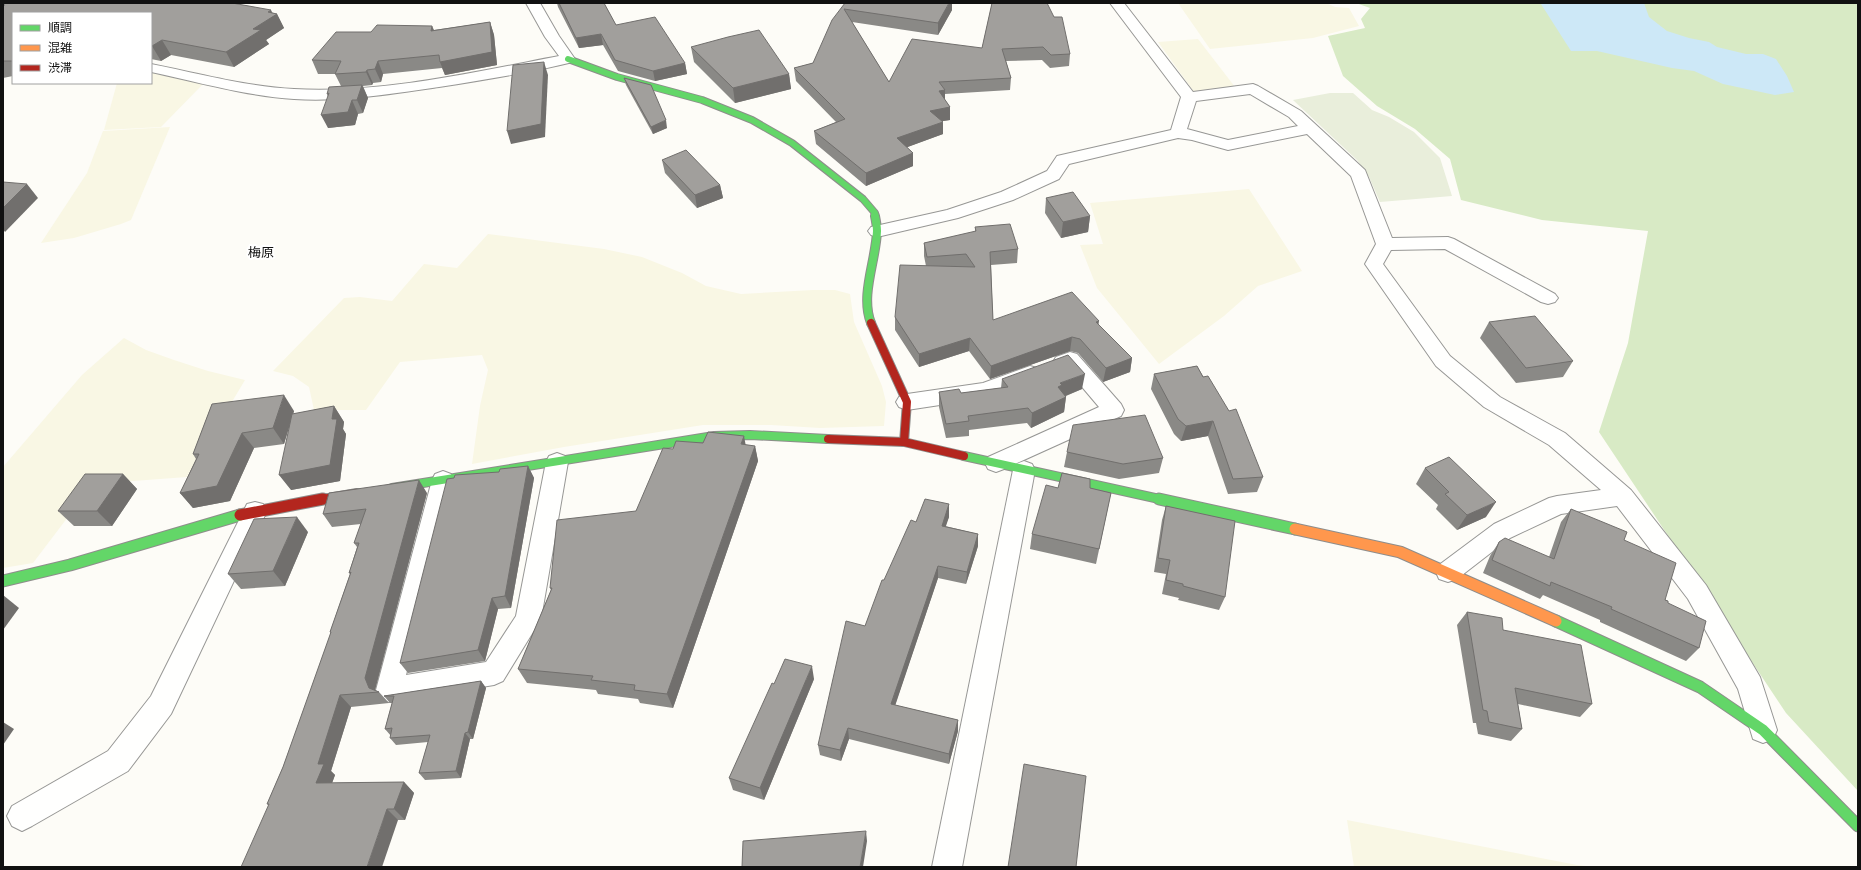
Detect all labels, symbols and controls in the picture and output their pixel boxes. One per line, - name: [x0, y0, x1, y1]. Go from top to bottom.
- legend: [12, 12, 152, 84]
- text: 順調: [48, 20, 72, 35]
- text: 混雑: [48, 40, 72, 55]
- text: 渋滞: [48, 60, 72, 75]
- district label: 梅原: [248, 244, 274, 261]

